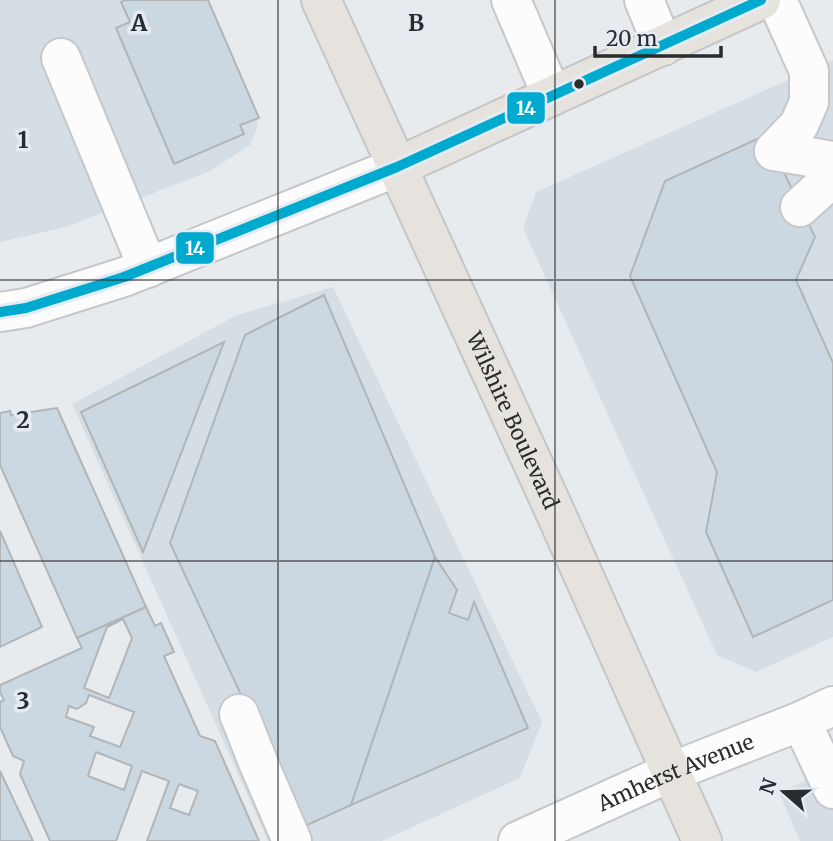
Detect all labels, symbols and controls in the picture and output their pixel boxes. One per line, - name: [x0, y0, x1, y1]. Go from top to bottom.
- text: A: [130, 8, 148, 37]
- text: B: [408, 8, 424, 37]
- scale bar: [595, 14, 721, 58]
- text: 20 m: [606, 25, 658, 52]
- unlabelled marker: [572, 77, 586, 91]
- line badge: 14: [506, 91, 546, 125]
- text: 14: [516, 96, 536, 120]
- text: 1: [18, 125, 29, 154]
- line badge: 14: [175, 231, 215, 265]
- text: 14: [185, 236, 205, 260]
- street label: Wilshire Boulevard: [461, 326, 565, 513]
- text: 2: [16, 405, 30, 434]
- text: 3: [16, 686, 30, 715]
- street label: Amherst Avenue: [592, 727, 757, 817]
- north arrow: [749, 757, 819, 827]
- text: N: [754, 775, 782, 797]

